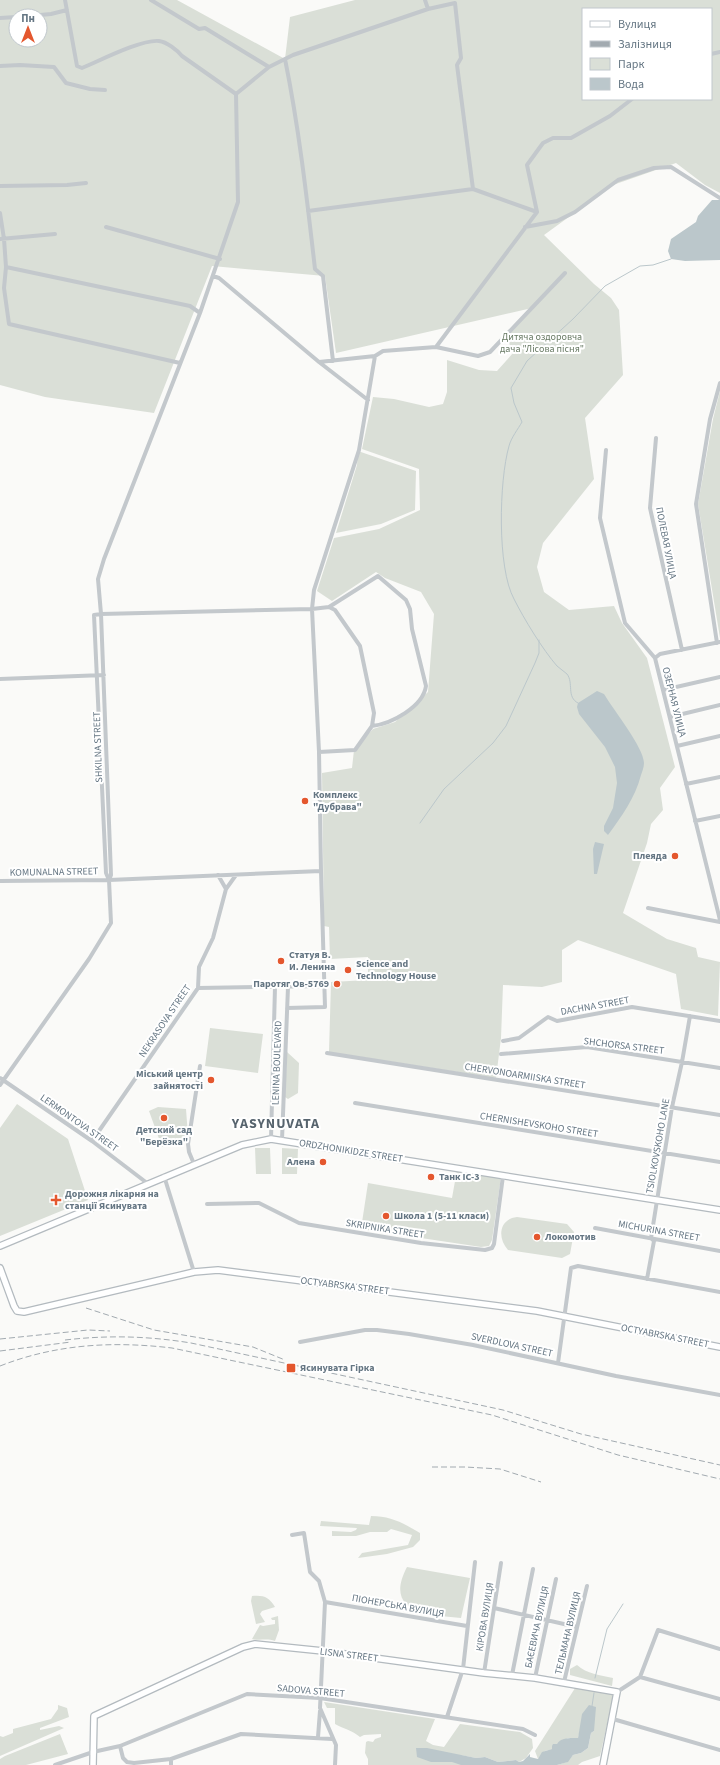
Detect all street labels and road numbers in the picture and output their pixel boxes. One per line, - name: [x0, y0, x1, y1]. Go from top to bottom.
- street label: ПОЛЕВАЯ УЛИЦА: [652, 506, 680, 581]
- street label: ОЗЕРНАЯ УЛИЦА: [659, 665, 690, 739]
- street label: SHKILNA STREET: [90, 711, 106, 783]
- street label: KOMUNALNA STREET: [10, 864, 99, 880]
- street label: NEKRASOVA STREET: [135, 981, 195, 1060]
- street label: DACHNA STREET: [560, 993, 631, 1019]
- street label: LENINA BOULEVARD: [269, 1021, 285, 1105]
- street label: SHCHORSA STREET: [583, 1034, 666, 1058]
- street label: CHERVONOARMIISKA STREET: [464, 1060, 587, 1093]
- street label: LERMONTOVA STREET: [37, 1091, 121, 1156]
- street label: TSIOLKOVSKOHO LANE: [643, 1097, 673, 1195]
- street label: CHERNISHEVSKOHO STREET: [479, 1109, 600, 1141]
- street label: ORDZHONIKIDZE STREET: [298, 1136, 405, 1166]
- street label: SKRIPNIKA STREET: [345, 1216, 426, 1242]
- street label: MICHURINA STREET: [617, 1217, 702, 1245]
- street label: OCTYABRSKA STREET: [300, 1274, 391, 1298]
- street label: OCTYABRSKA STREET: [620, 1321, 711, 1352]
- street label: SVERDLOVA STREET: [470, 1329, 555, 1361]
- street label: КІРОВА ВУЛИЦЯ: [473, 1582, 497, 1652]
- street label: БАЄЕВИЧА ВУЛИЦЯ: [521, 1585, 553, 1669]
- street label: ТЕЛЬМАНА ВУЛИЦЯ: [552, 1590, 584, 1676]
- street label: ПІОНЕРСЬКА ВУЛИЦЯ: [351, 1591, 445, 1621]
- street label: LISNA STREET: [319, 1644, 380, 1666]
- street label: SADOVA STREET: [277, 1681, 346, 1701]

